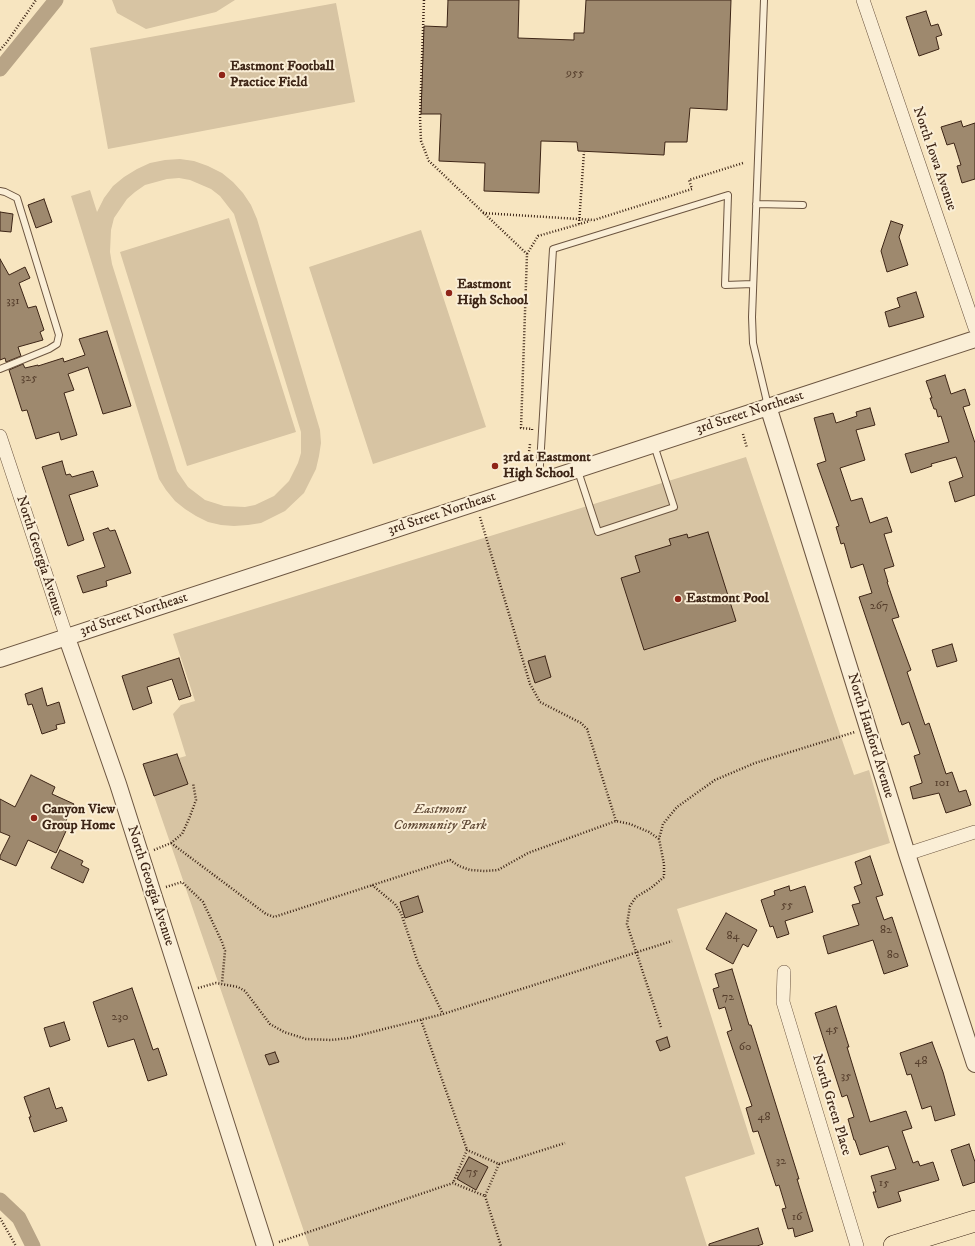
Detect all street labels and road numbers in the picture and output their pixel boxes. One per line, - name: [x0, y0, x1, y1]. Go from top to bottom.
- street label: North Iowa Avenue: [908, 105, 960, 213]
- street label: 3rd Street Northeast: [694, 388, 806, 438]
- street label: 3rd Street Northeast: [386, 489, 498, 539]
- street label: North Georgia Avenue: [12, 494, 66, 618]
- street label: 3rd Street Northeast: [78, 590, 190, 640]
- street label: North Hanford Avenue: [843, 672, 897, 800]
- street label: North Georgia Avenue: [123, 824, 177, 948]
- street label: North Green Place: [808, 1052, 854, 1158]

